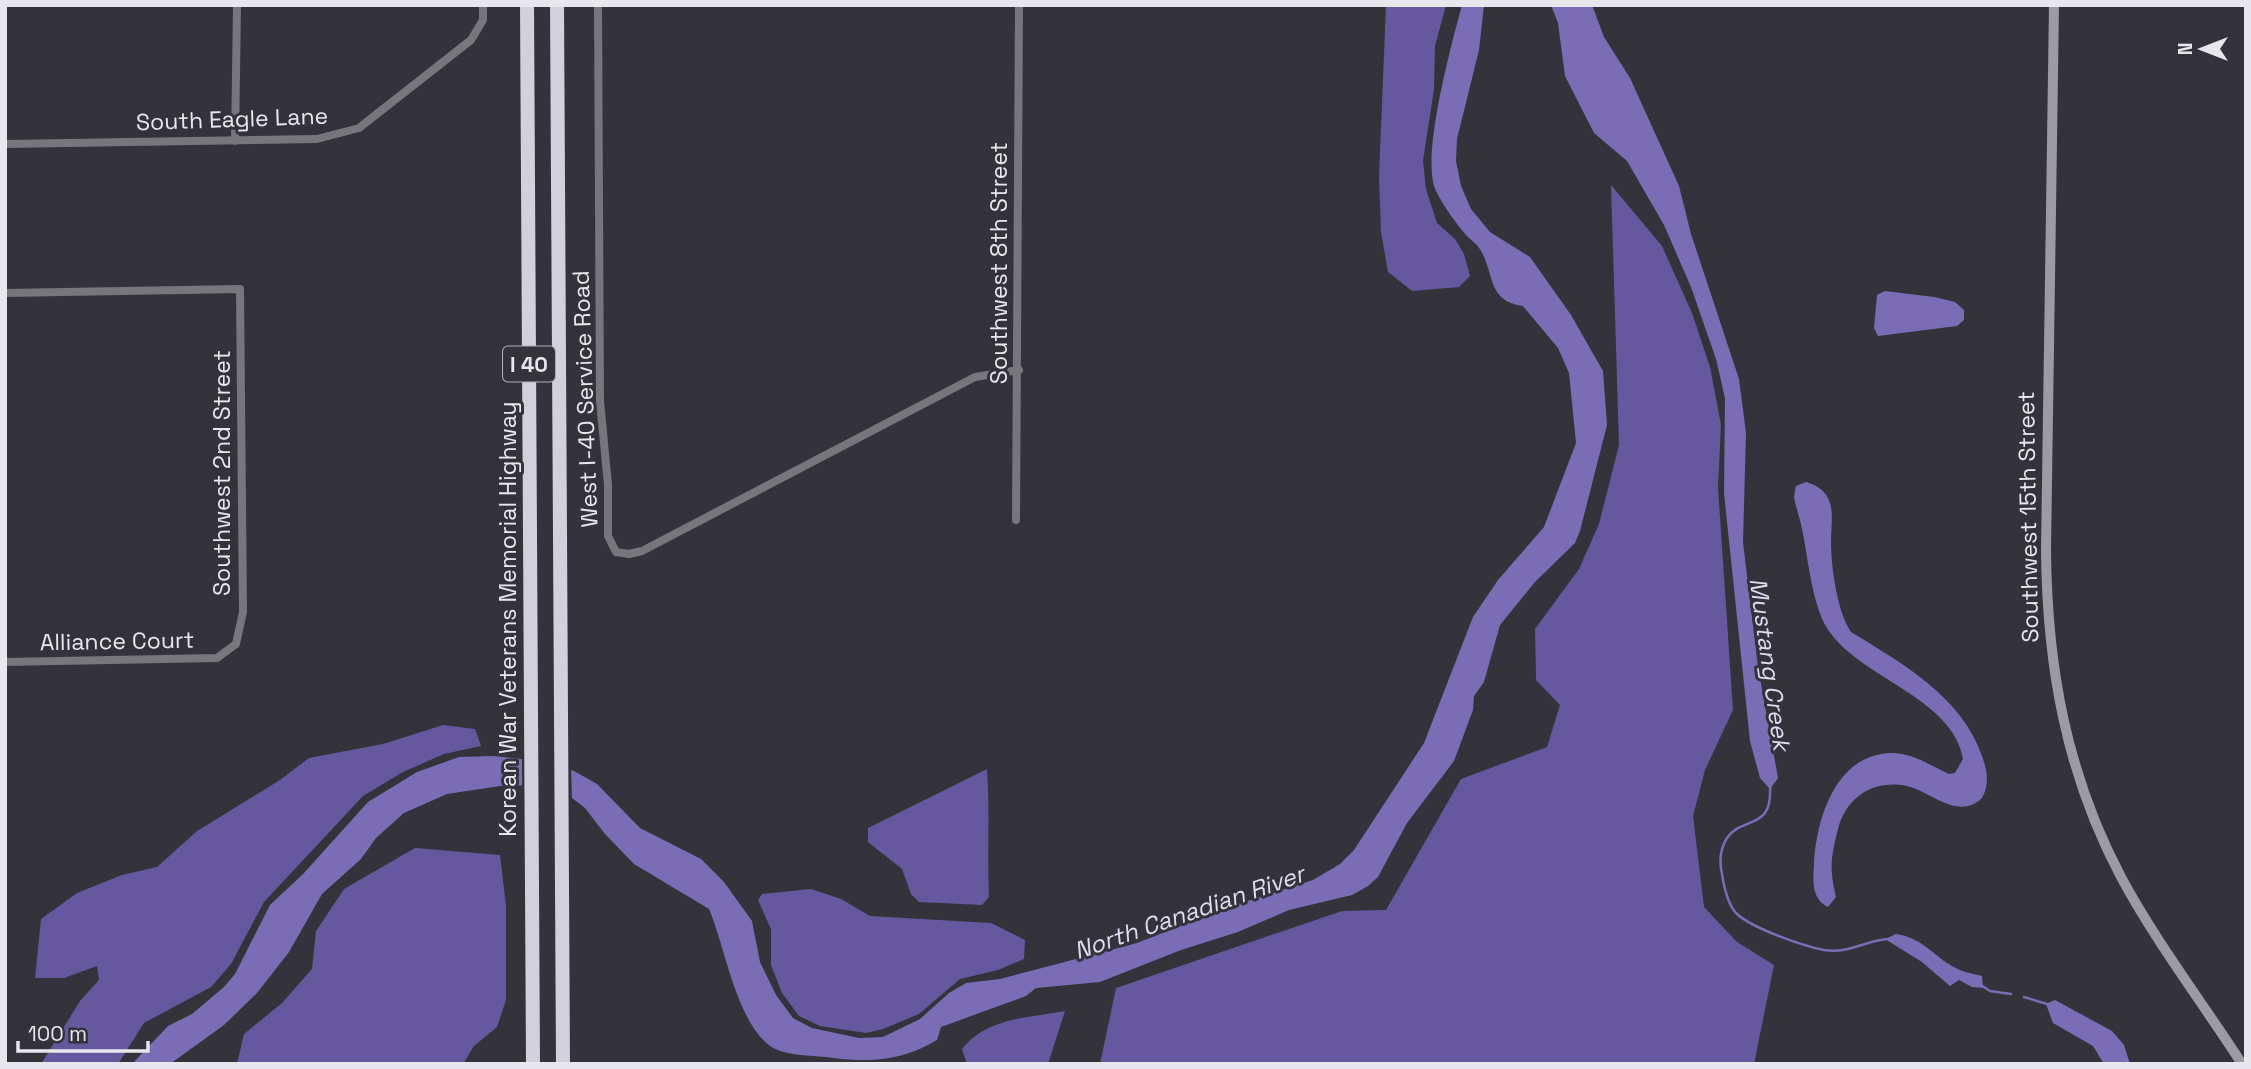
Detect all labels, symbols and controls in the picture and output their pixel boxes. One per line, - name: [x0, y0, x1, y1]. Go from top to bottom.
- north arrow: [2167, 14, 2237, 84]
- text: N: [2173, 43, 2198, 55]
- street label: South Eagle Lane: [135, 101, 329, 137]
- street label: Southwest 8th Street: [984, 142, 1014, 384]
- street label: West I-40 Service Road: [566, 270, 604, 528]
- road number: I 40: [503, 346, 555, 382]
- street label: Southwest 2nd Street: [207, 350, 237, 596]
- street label: Southwest 15th Street: [2011, 391, 2045, 643]
- street label: Korean War Veterans Memorial Highway: [493, 401, 523, 837]
- water label: Mustang Creek: [1743, 576, 1798, 755]
- street label: Alliance Court: [40, 625, 194, 657]
- water label: North Canadian River: [1070, 857, 1311, 966]
- scale bar: [18, 1010, 147, 1054]
- text: 100 m: [28, 1020, 87, 1047]

